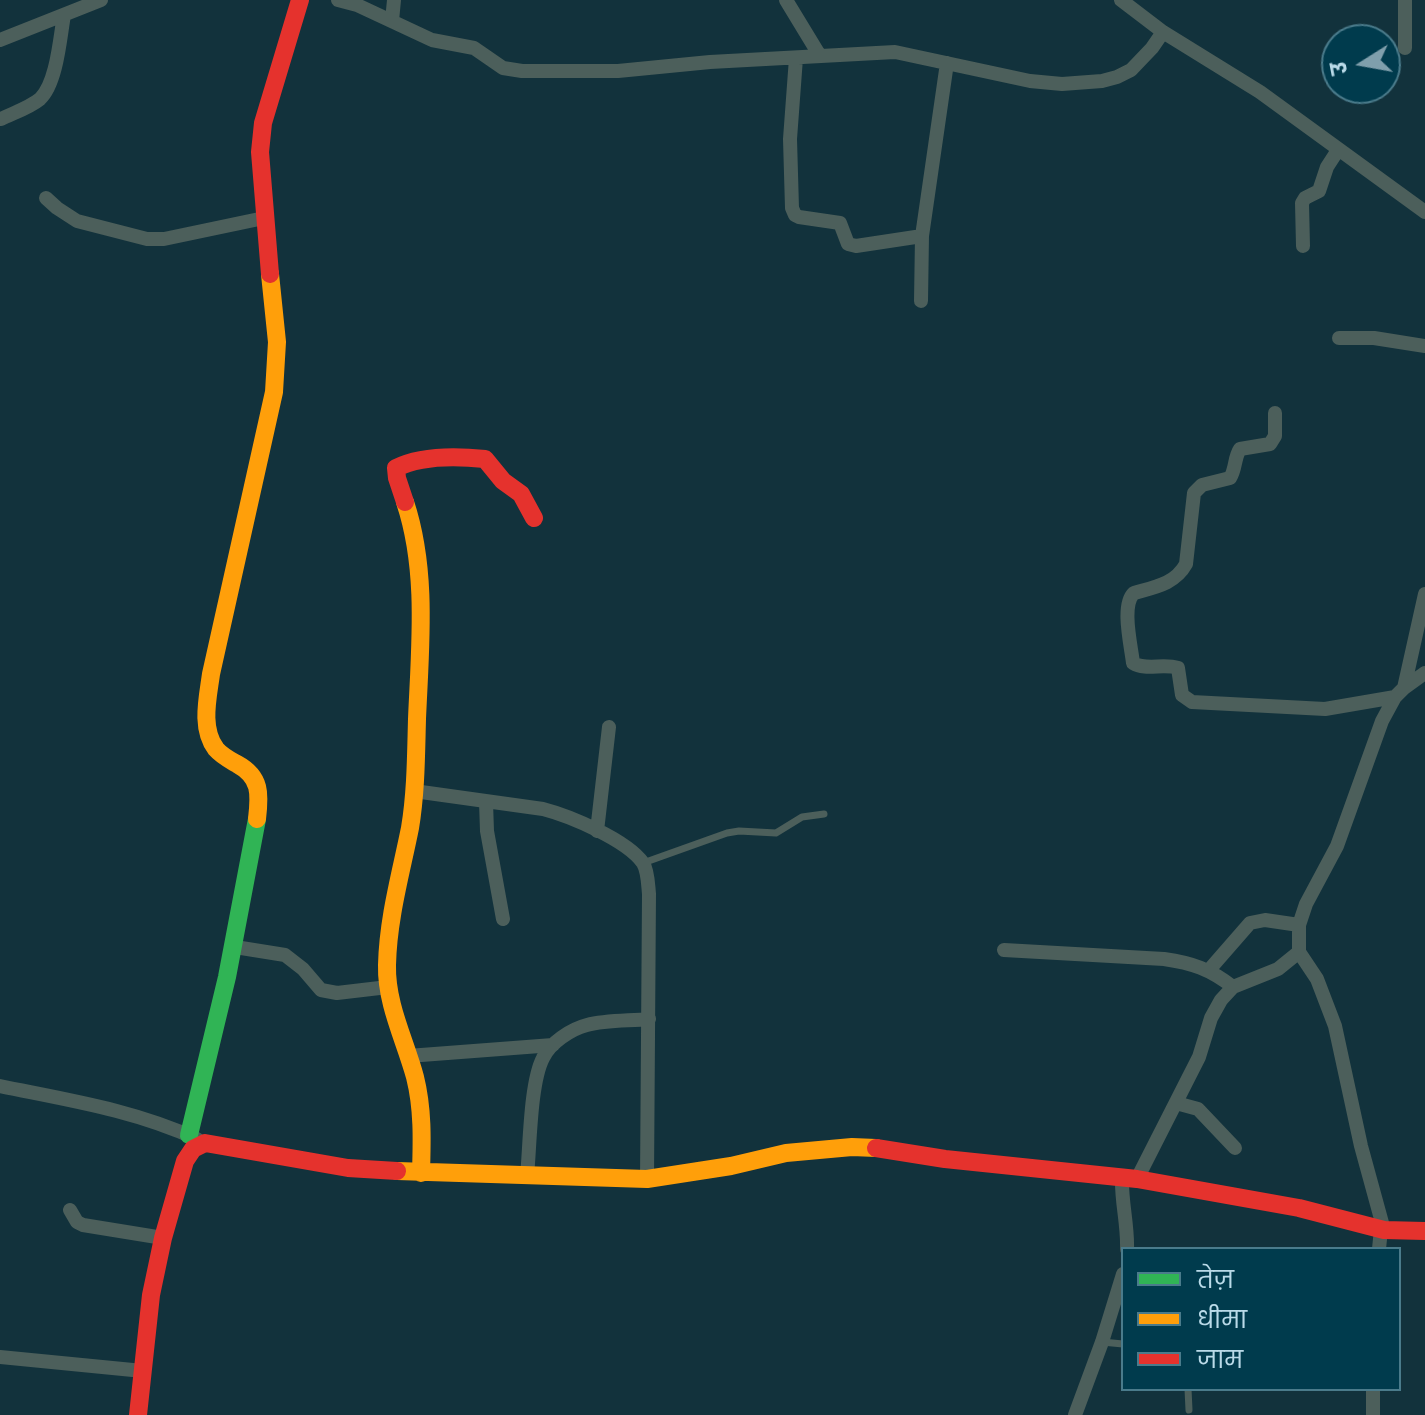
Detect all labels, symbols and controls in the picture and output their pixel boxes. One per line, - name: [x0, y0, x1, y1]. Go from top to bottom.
- north arrow: [1321, 24, 1401, 104]
- text: उ: [1323, 59, 1355, 77]
- legend: [1121, 1247, 1401, 1391]
- text: तेज़: [1197, 1263, 1234, 1296]
- text: धीमा: [1197, 1303, 1247, 1336]
- text: जाम: [1197, 1343, 1243, 1376]

